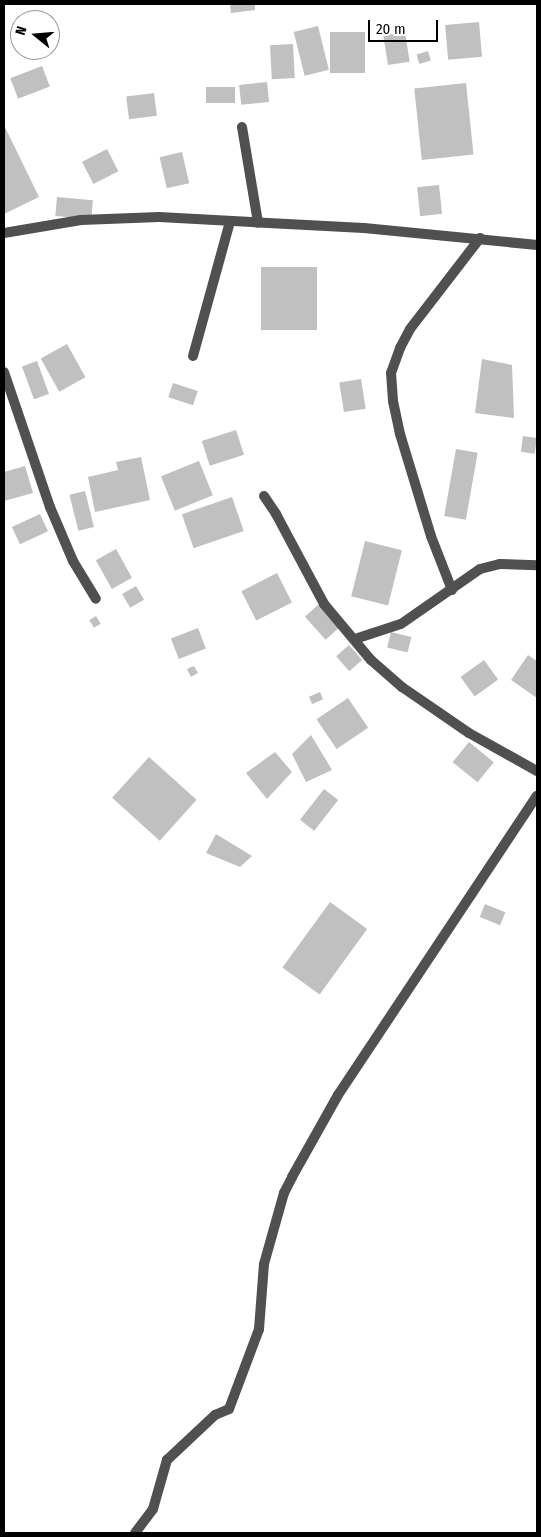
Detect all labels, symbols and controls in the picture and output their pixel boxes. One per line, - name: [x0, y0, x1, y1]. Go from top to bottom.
- north arrow: [10, 10, 60, 60]
- scale bar: [371, 10, 441, 42]
- text: 20 m: [376, 20, 406, 38]
- text: N: [12, 24, 30, 37]

